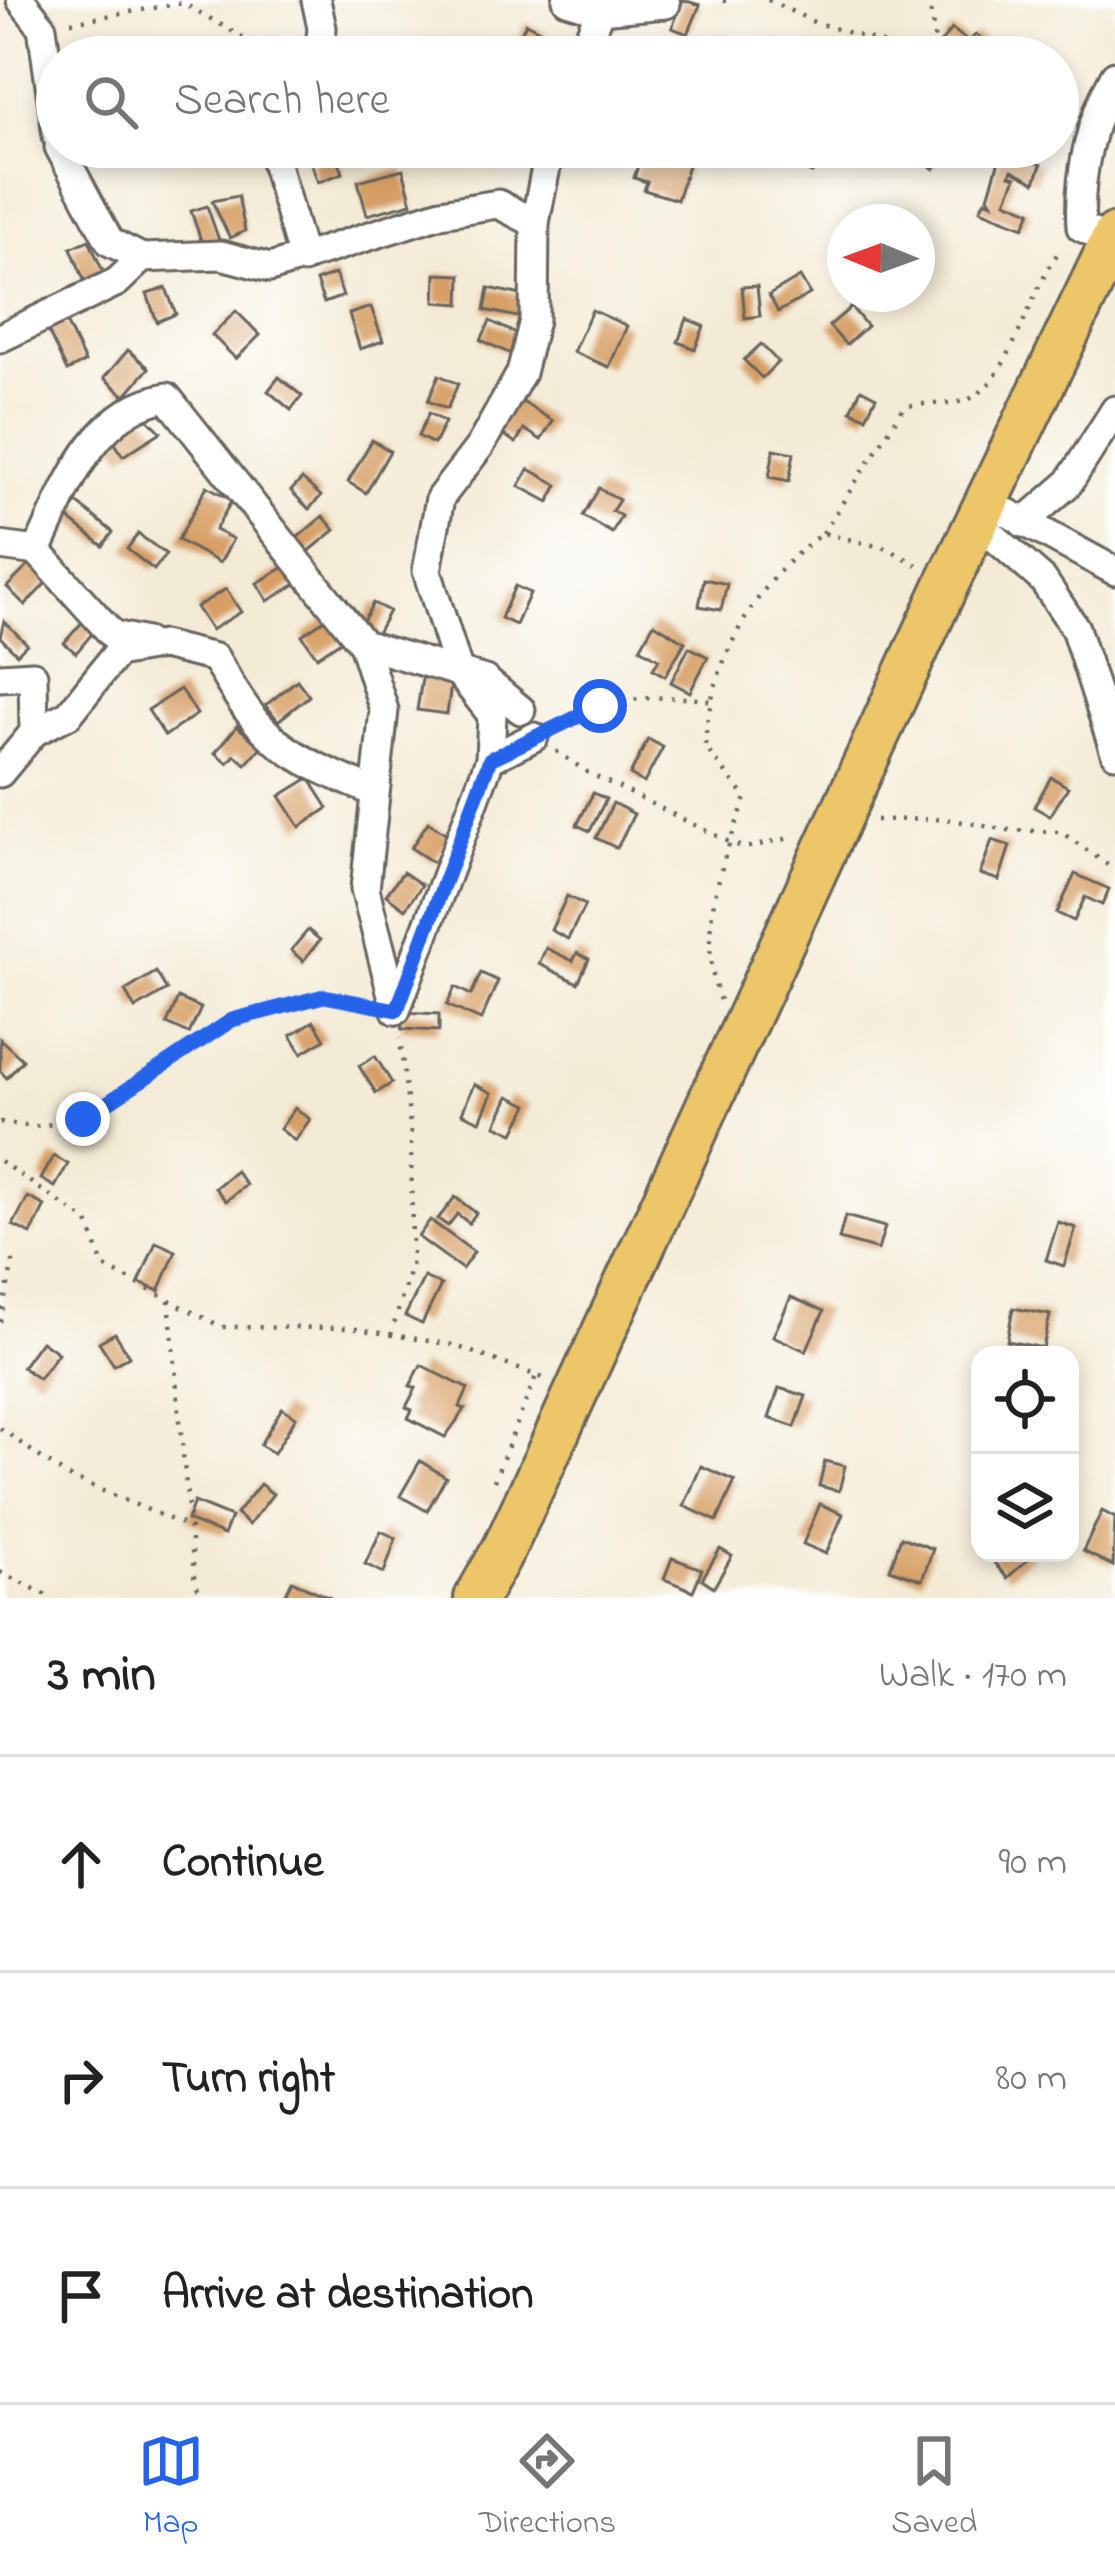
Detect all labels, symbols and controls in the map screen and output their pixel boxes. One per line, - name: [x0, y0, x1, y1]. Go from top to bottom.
- search box: [36, 36, 1079, 168]
- icon: search: [78, 69, 144, 135]
- text: Search here: [174, 69, 390, 135]
- north arrow: [827, 204, 935, 312]
- route start: [573, 679, 627, 733]
- route end: [56, 1092, 110, 1146]
- map controls: [971, 1346, 1079, 1562]
- button: locate: [971, 1346, 1079, 1454]
- button: layers: [971, 1454, 1079, 1562]
- text: 3 min: [48, 1639, 156, 1714]
- text: Walk · 170 m: [879, 1648, 1067, 1705]
- icon: ahead: [48, 1831, 114, 1897]
- text: Continue: [162, 1831, 323, 1897]
- text: 90 m: [998, 1835, 1067, 1892]
- icon: right: [48, 2047, 114, 2113]
- text: Turn right: [162, 2047, 335, 2113]
- text: 80 m: [996, 2051, 1067, 2108]
- icon: arrive: [48, 2263, 114, 2329]
- text: Arrive at destination: [162, 2263, 533, 2329]
- tab: Map: [138, 2428, 204, 2548]
- tab: Directions: [479, 2428, 616, 2548]
- tab: Saved: [891, 2428, 977, 2548]

